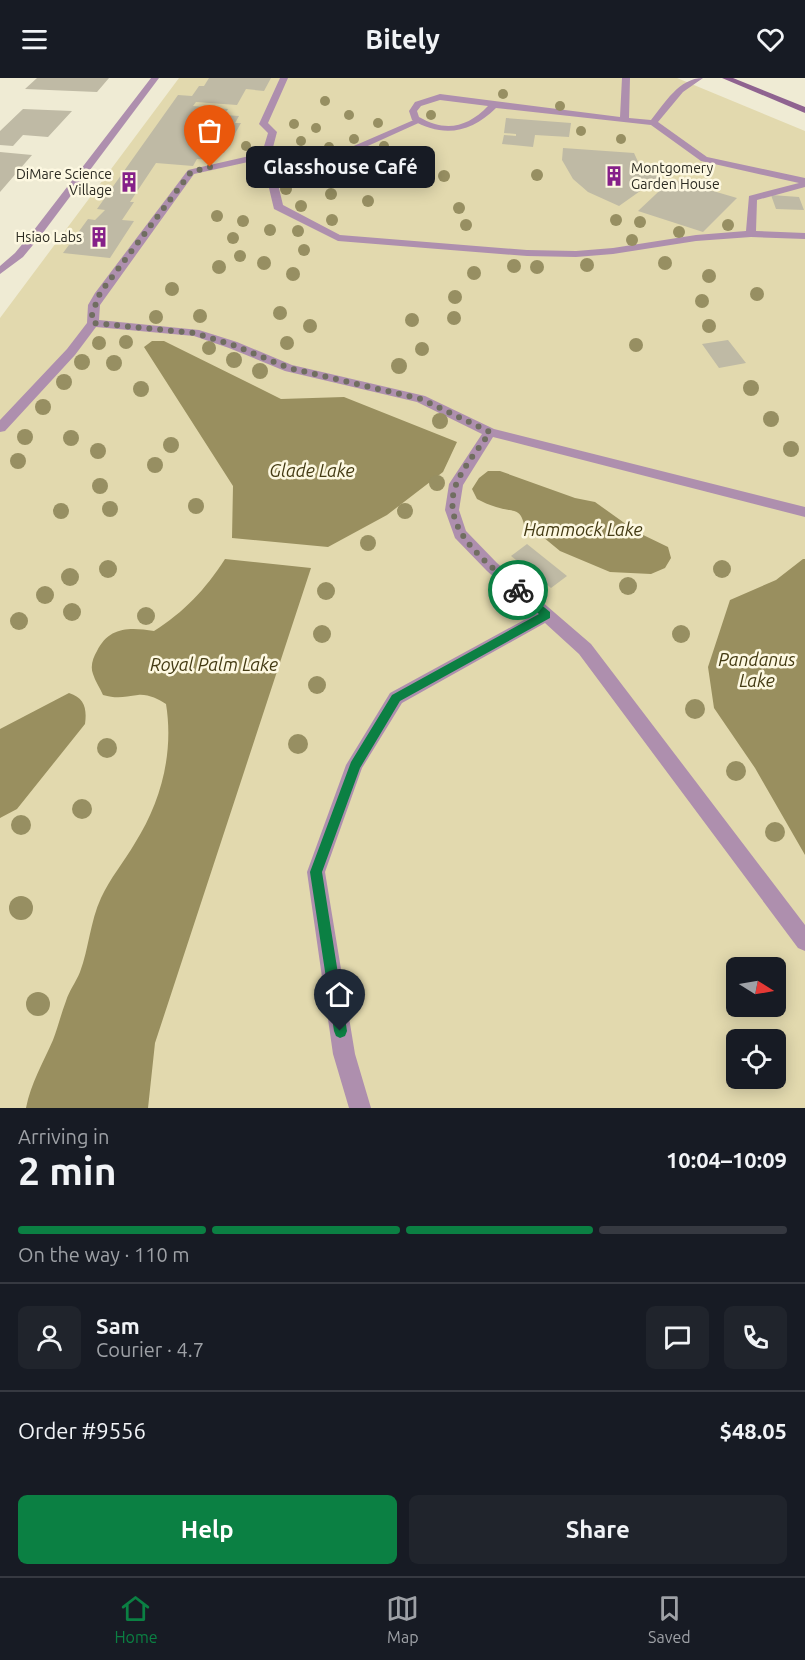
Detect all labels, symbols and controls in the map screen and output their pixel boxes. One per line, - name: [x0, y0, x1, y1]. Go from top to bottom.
- icon: menu: [18, 23, 51, 56]
- icon: heart: [754, 23, 787, 56]
- text: Bitely: [365, 24, 440, 54]
- pin: [184, 105, 235, 167]
- icon: bag: [193, 114, 226, 147]
- callout: Glasshouse Café: [246, 146, 435, 188]
- text: Glasshouse Café: [263, 155, 418, 178]
- place label: Montgomery Garden House: [631, 160, 720, 192]
- building icon: Montgomery Garden House: [602, 164, 626, 188]
- place label: DiMare Science Village: [16, 166, 112, 198]
- building icon: DiMare Science Village: [117, 170, 141, 194]
- building icon: Hsiao Labs: [87, 225, 111, 249]
- place label: Hsiao Labs: [16, 229, 82, 245]
- water label: Glade Lake: [269, 460, 355, 480]
- water label: Hammock Lake: [523, 519, 643, 539]
- courier: [488, 560, 548, 620]
- icon: bike: [502, 574, 535, 607]
- water label: Pandanus Lake: [718, 649, 796, 690]
- water label: Royal Palm Lake: [150, 654, 278, 674]
- north arrow: [726, 957, 786, 1017]
- map controls: [726, 957, 786, 1089]
- pin: [314, 969, 365, 1031]
- icon: home: [323, 978, 356, 1011]
- button: locate: [726, 1029, 786, 1089]
- text: Arriving in: [18, 1125, 109, 1148]
- text: 10:04–10:09: [666, 1147, 787, 1172]
- text: 2 min: [18, 1149, 117, 1192]
- text: On the way · 110 m: [18, 1243, 190, 1266]
- button: person: [18, 1306, 81, 1369]
- button: chat: [646, 1306, 709, 1369]
- button: phone: [724, 1306, 787, 1369]
- text: Sam: [96, 1313, 140, 1338]
- text: Courier · 4.7: [96, 1338, 204, 1361]
- text: Order #9556: [18, 1418, 146, 1443]
- text: $48.05: [720, 1418, 787, 1443]
- button: Help: [18, 1495, 397, 1564]
- button: Share: [409, 1495, 787, 1564]
- tab: Home: [114, 1592, 158, 1646]
- tab: Map: [386, 1592, 419, 1646]
- tab: Saved: [648, 1592, 691, 1646]

